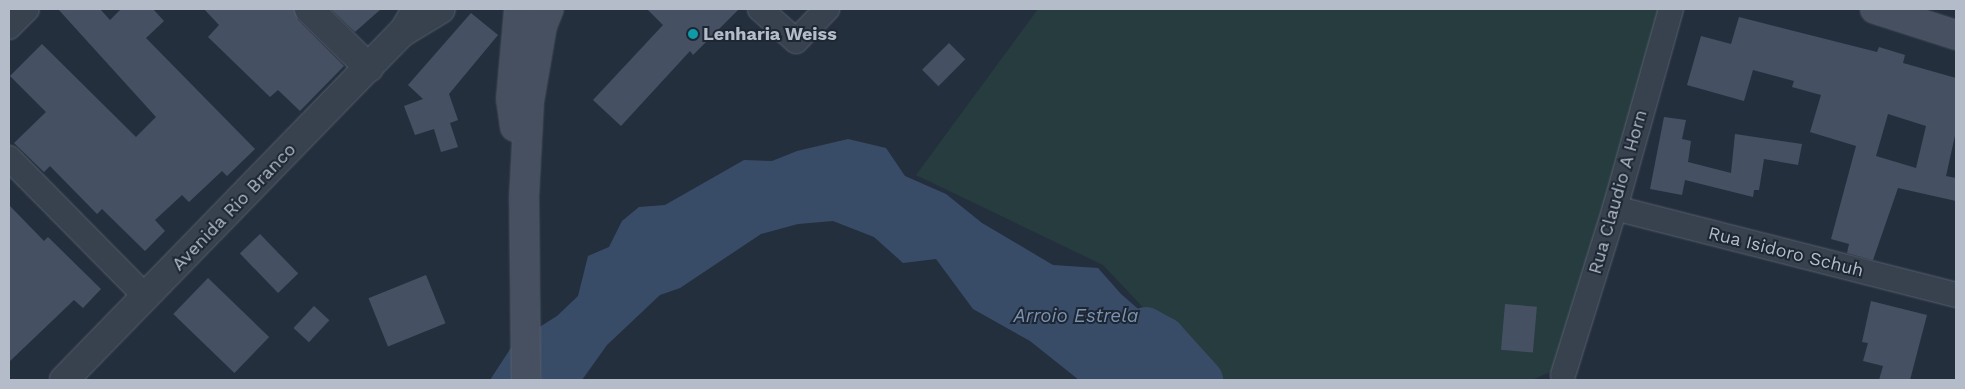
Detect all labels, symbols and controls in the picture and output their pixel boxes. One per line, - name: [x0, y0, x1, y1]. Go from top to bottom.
- place label: Lenharia Weiss: [703, 23, 837, 45]
- marker: Lenharia Weiss: [687, 28, 699, 40]
- street label: Rua Claudio A Horn: [1584, 106, 1652, 278]
- street label: Avenida Rio Branco: [167, 139, 301, 275]
- street label: Rua Isidoro Schuh: [1706, 222, 1866, 282]
- water label: Arroio Estrela: [1014, 305, 1138, 327]

